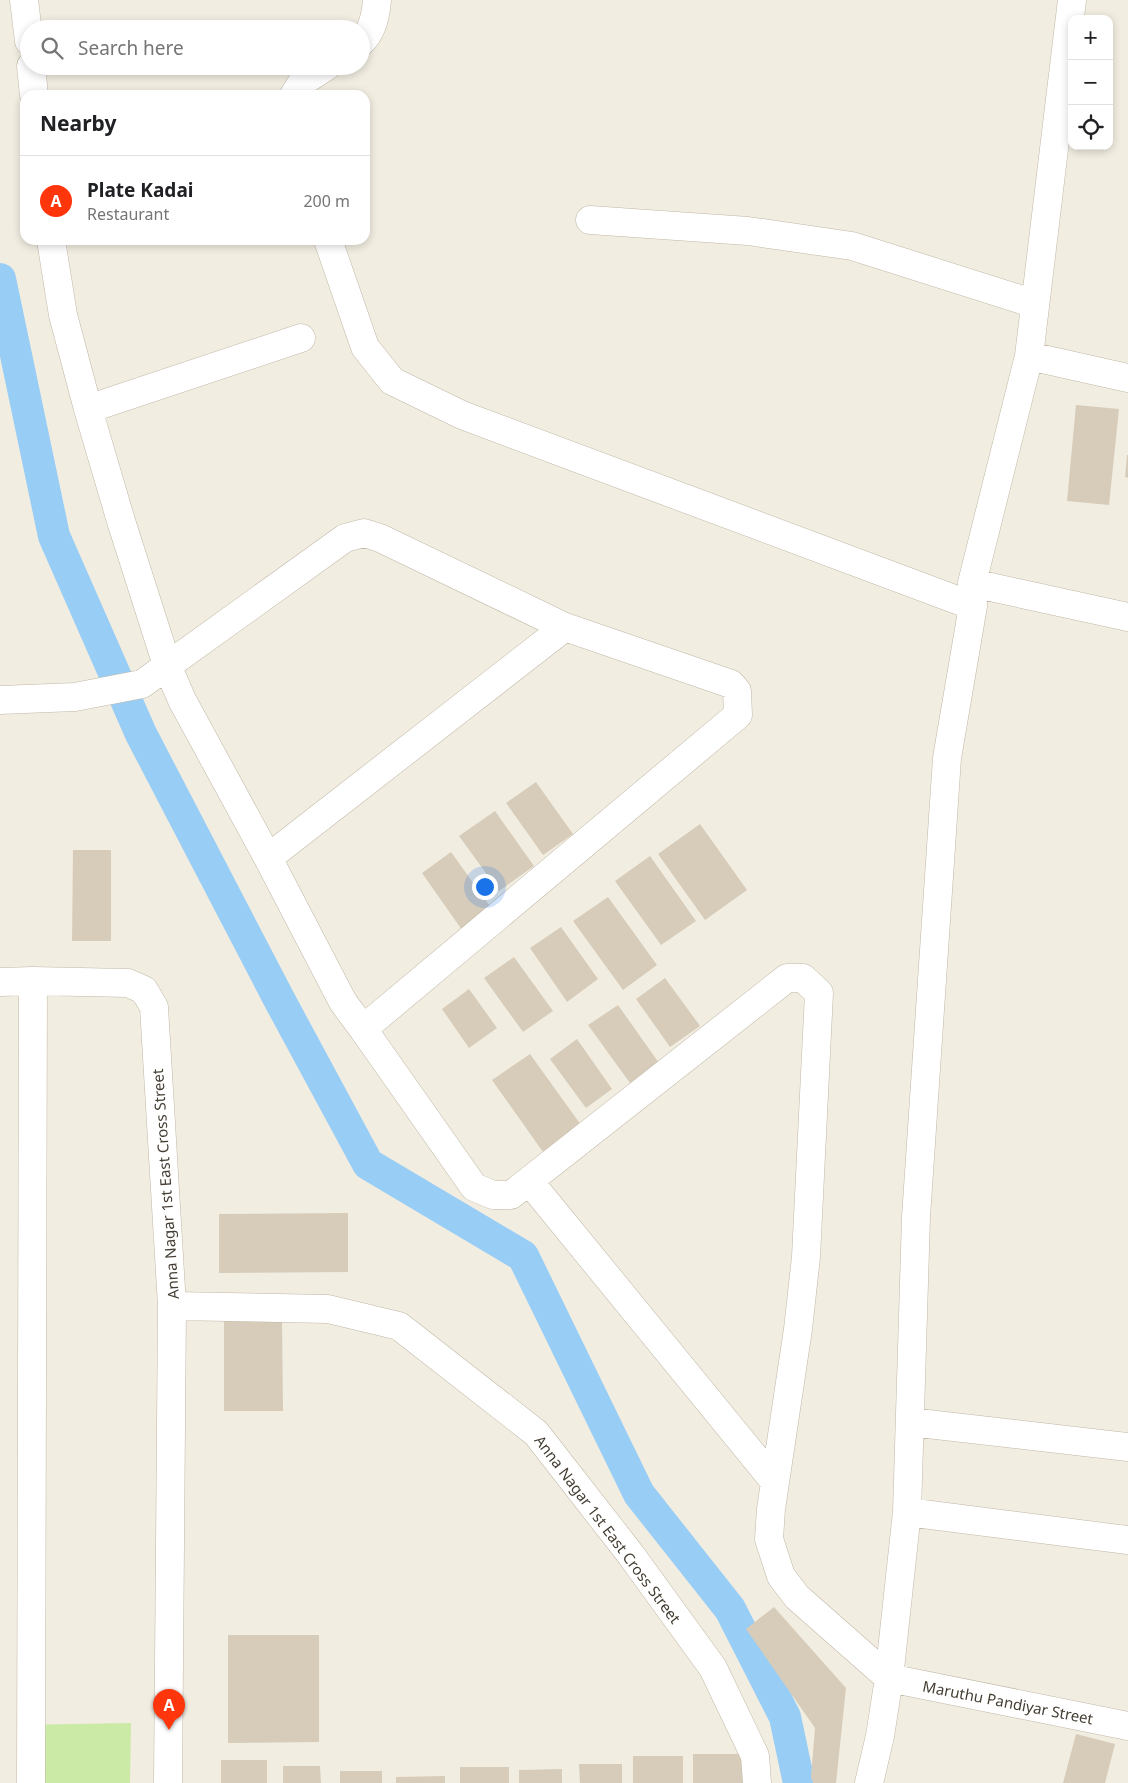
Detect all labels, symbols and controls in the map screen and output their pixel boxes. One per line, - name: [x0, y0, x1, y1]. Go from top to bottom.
- map controls: [1068, 15, 1113, 150]
- button: +: [1068, 15, 1113, 60]
- search box: [20, 20, 370, 75]
- icon: search: [38, 34, 66, 62]
- text: Search here: [78, 35, 184, 61]
- button: −: [1068, 60, 1113, 105]
- button: locate: [1068, 105, 1113, 150]
- text: Nearby: [40, 109, 116, 137]
- text: Plate Kadai: [87, 177, 193, 203]
- text: A: [50, 190, 62, 212]
- text: 200 m: [303, 190, 350, 212]
- text: Restaurant: [87, 203, 169, 225]
- your location: [472, 874, 498, 900]
- street label: Anna Nagar 1st East Cross Street: [147, 1068, 183, 1300]
- street label: Anna Nagar 1st East Cross Street: [531, 1431, 686, 1628]
- street label: Maruthu Pandiyar Street: [921, 1676, 1096, 1728]
- pin: A: [153, 1689, 185, 1730]

